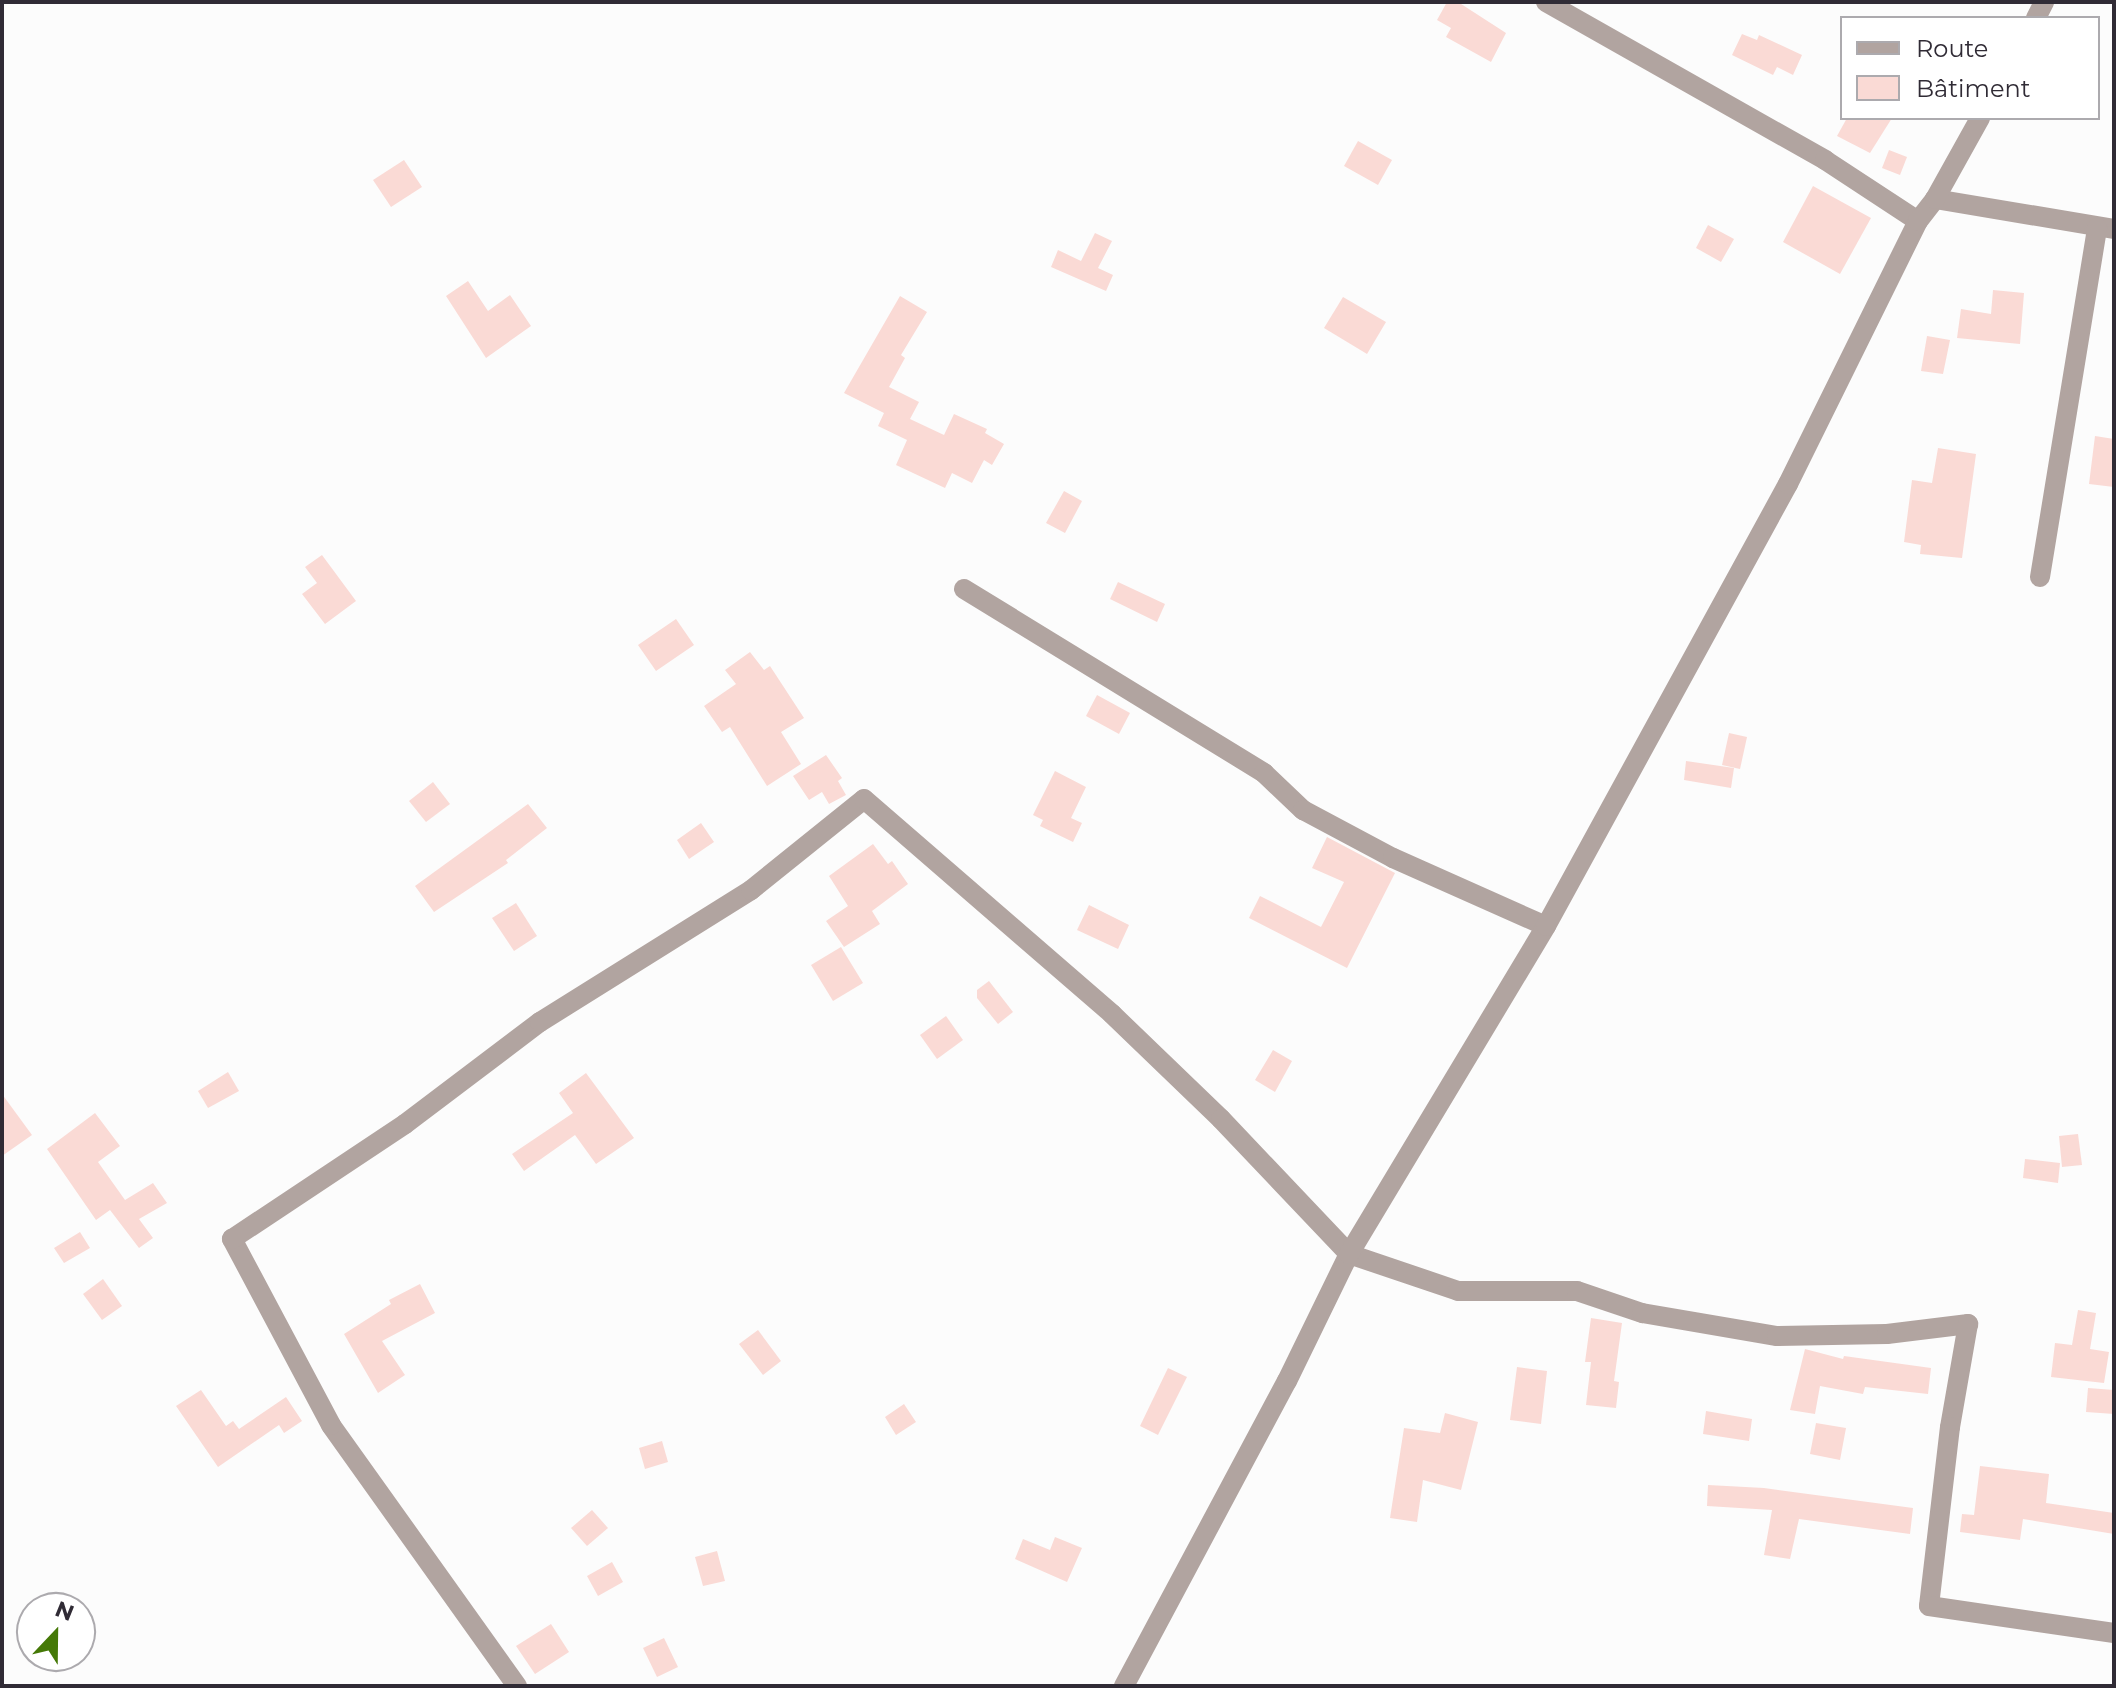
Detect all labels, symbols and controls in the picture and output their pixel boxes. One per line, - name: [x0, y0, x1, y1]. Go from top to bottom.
- legend: [1840, 16, 2100, 120]
- text: Route: [1916, 34, 1988, 63]
- text: Bâtiment: [1916, 74, 2030, 103]
- north arrow: [16, 1592, 96, 1672]
- text: N: [51, 1595, 78, 1627]

